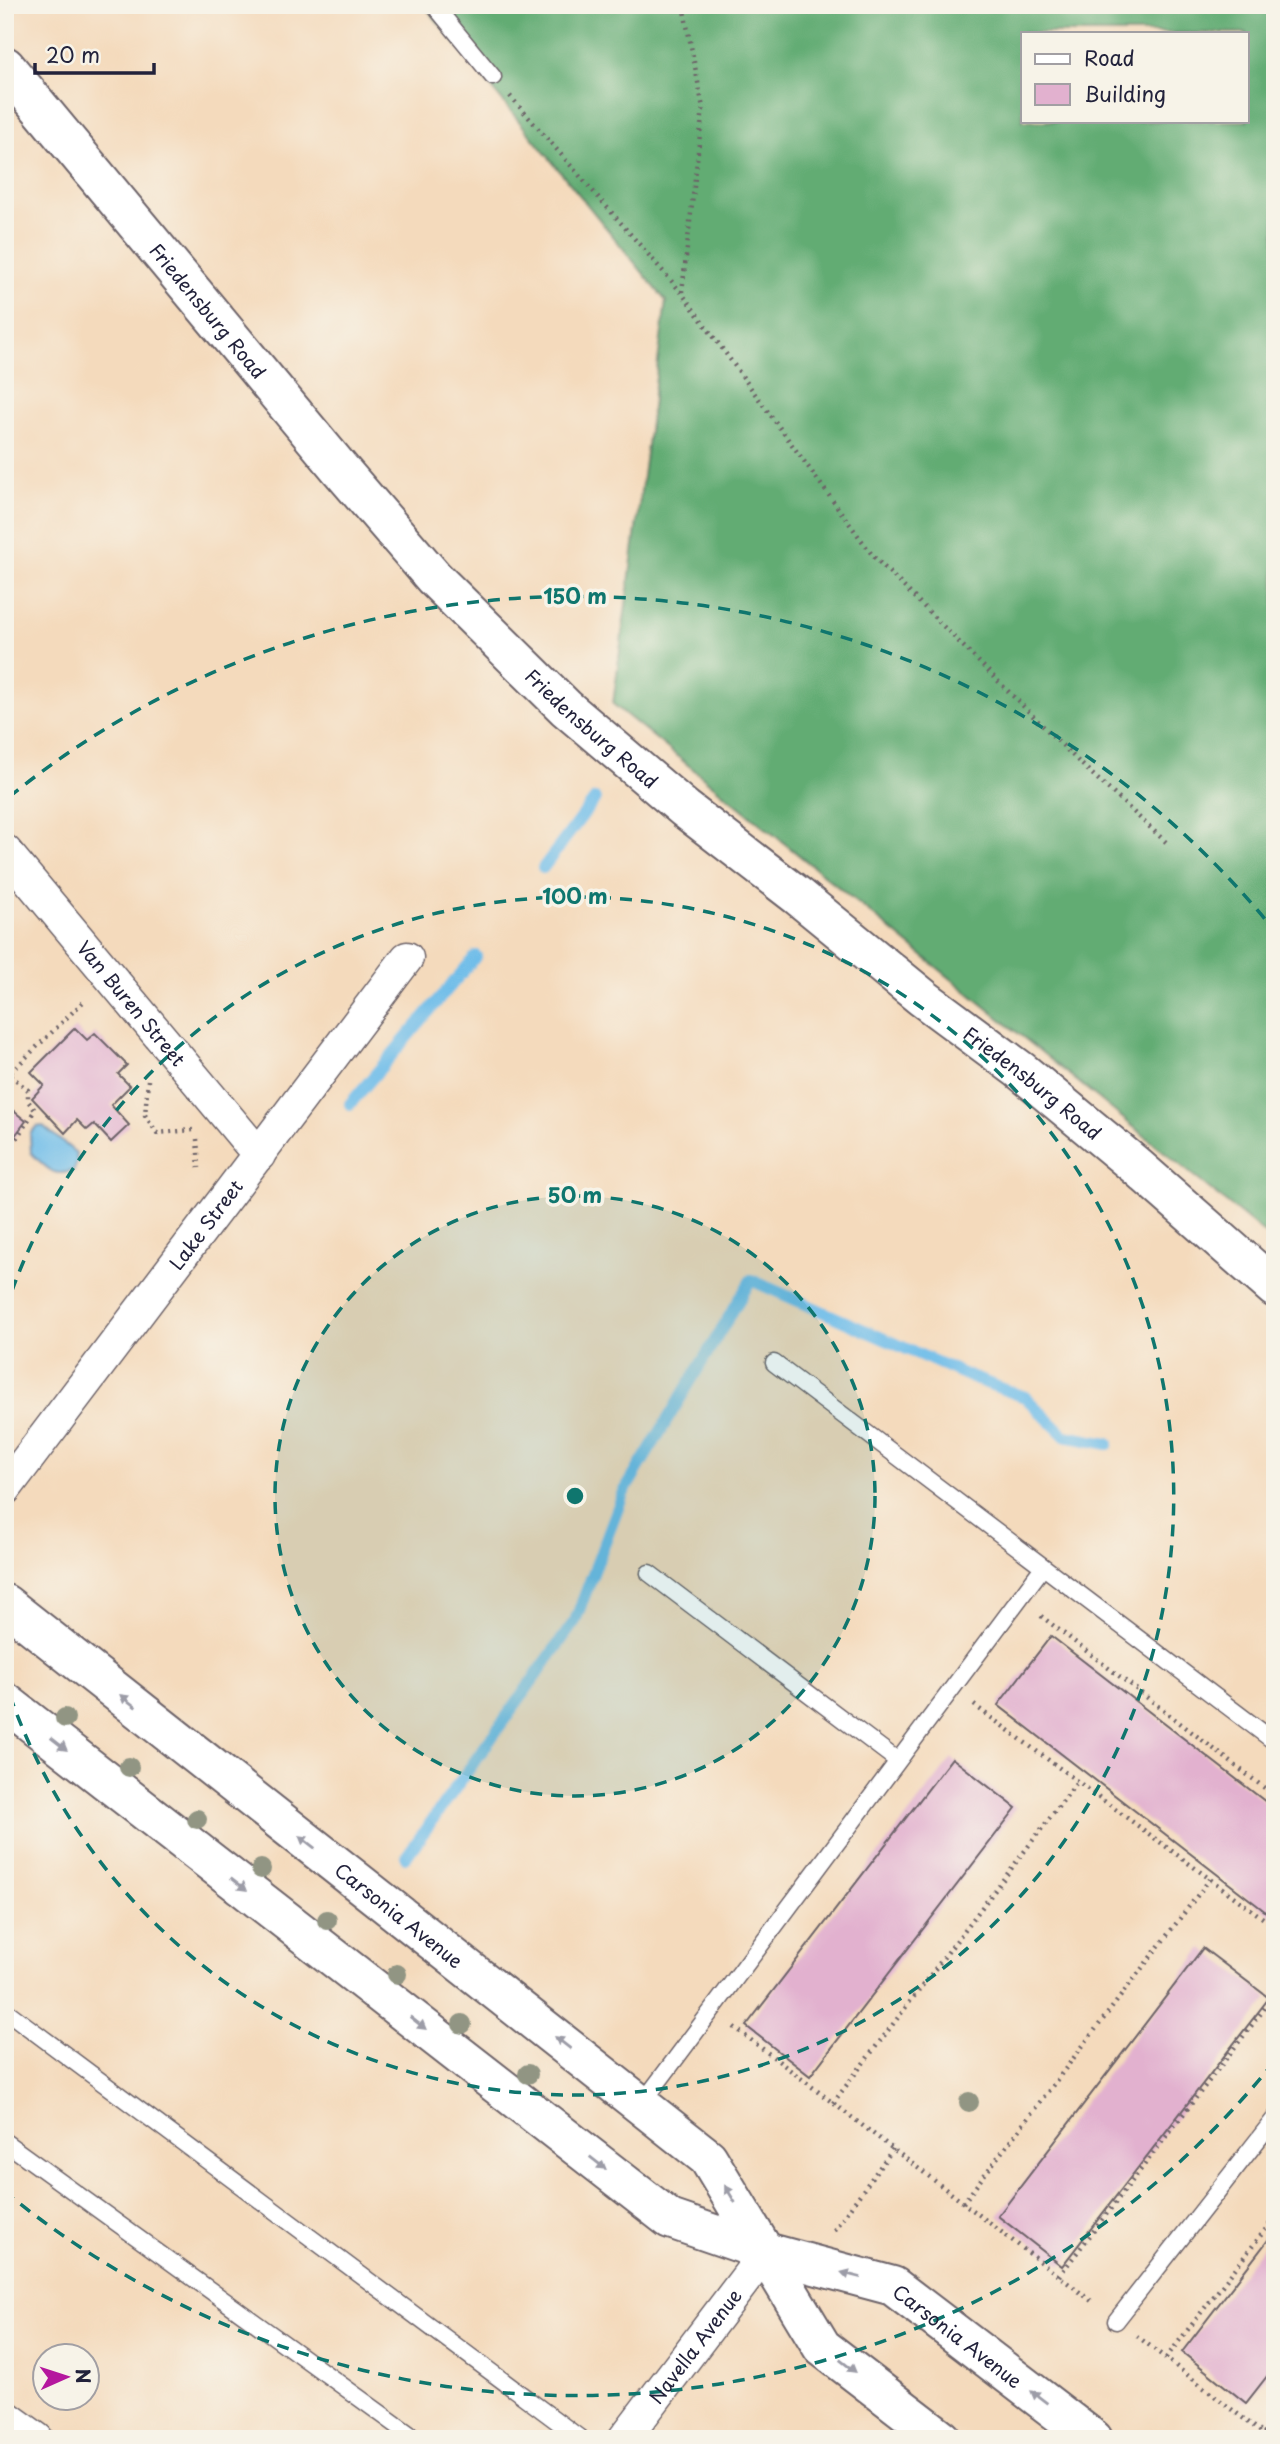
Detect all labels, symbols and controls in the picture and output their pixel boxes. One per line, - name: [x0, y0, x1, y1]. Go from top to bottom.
- scale bar: [35, 32, 154, 76]
- legend: [1021, 32, 1248, 122]
- text: 20 m: [46, 38, 100, 70]
- text: Road: [1084, 41, 1135, 73]
- text: Building: [1084, 77, 1166, 109]
- street label: Friedensburg Road: [144, 237, 273, 384]
- text: 150 m: [543, 579, 607, 611]
- street label: Friedensburg Road: [519, 662, 664, 794]
- text: 100 m: [542, 879, 608, 911]
- street label: Van Buren Street: [71, 934, 193, 1072]
- street label: Friedensburg Road: [958, 1019, 1108, 1146]
- street label: Lake Street: [162, 1173, 249, 1275]
- text: 50 m: [548, 1178, 602, 1210]
- centre of rings: [563, 1484, 587, 1508]
- one-way arrow: [120, 1694, 138, 1709]
- one-way arrow: [50, 1737, 68, 1751]
- one-way arrow: [298, 1835, 316, 1850]
- street label: Carsonia Avenue: [329, 1855, 469, 1974]
- one-way arrow: [229, 1876, 247, 1891]
- one-way arrow: [409, 2016, 427, 2031]
- one-way arrow: [554, 2036, 572, 2051]
- one-way arrow: [589, 2155, 607, 2169]
- one-way arrow: [724, 2185, 737, 2204]
- one-way arrow: [839, 2269, 861, 2280]
- street label: Carsonia Avenue: [887, 2277, 1028, 2394]
- street label: Navella Avenue: [642, 2282, 748, 2409]
- north arrow: [32, 2342, 102, 2412]
- one-way arrow: [838, 2359, 857, 2373]
- text: N: [70, 2368, 98, 2384]
- one-way arrow: [1030, 2391, 1048, 2405]

